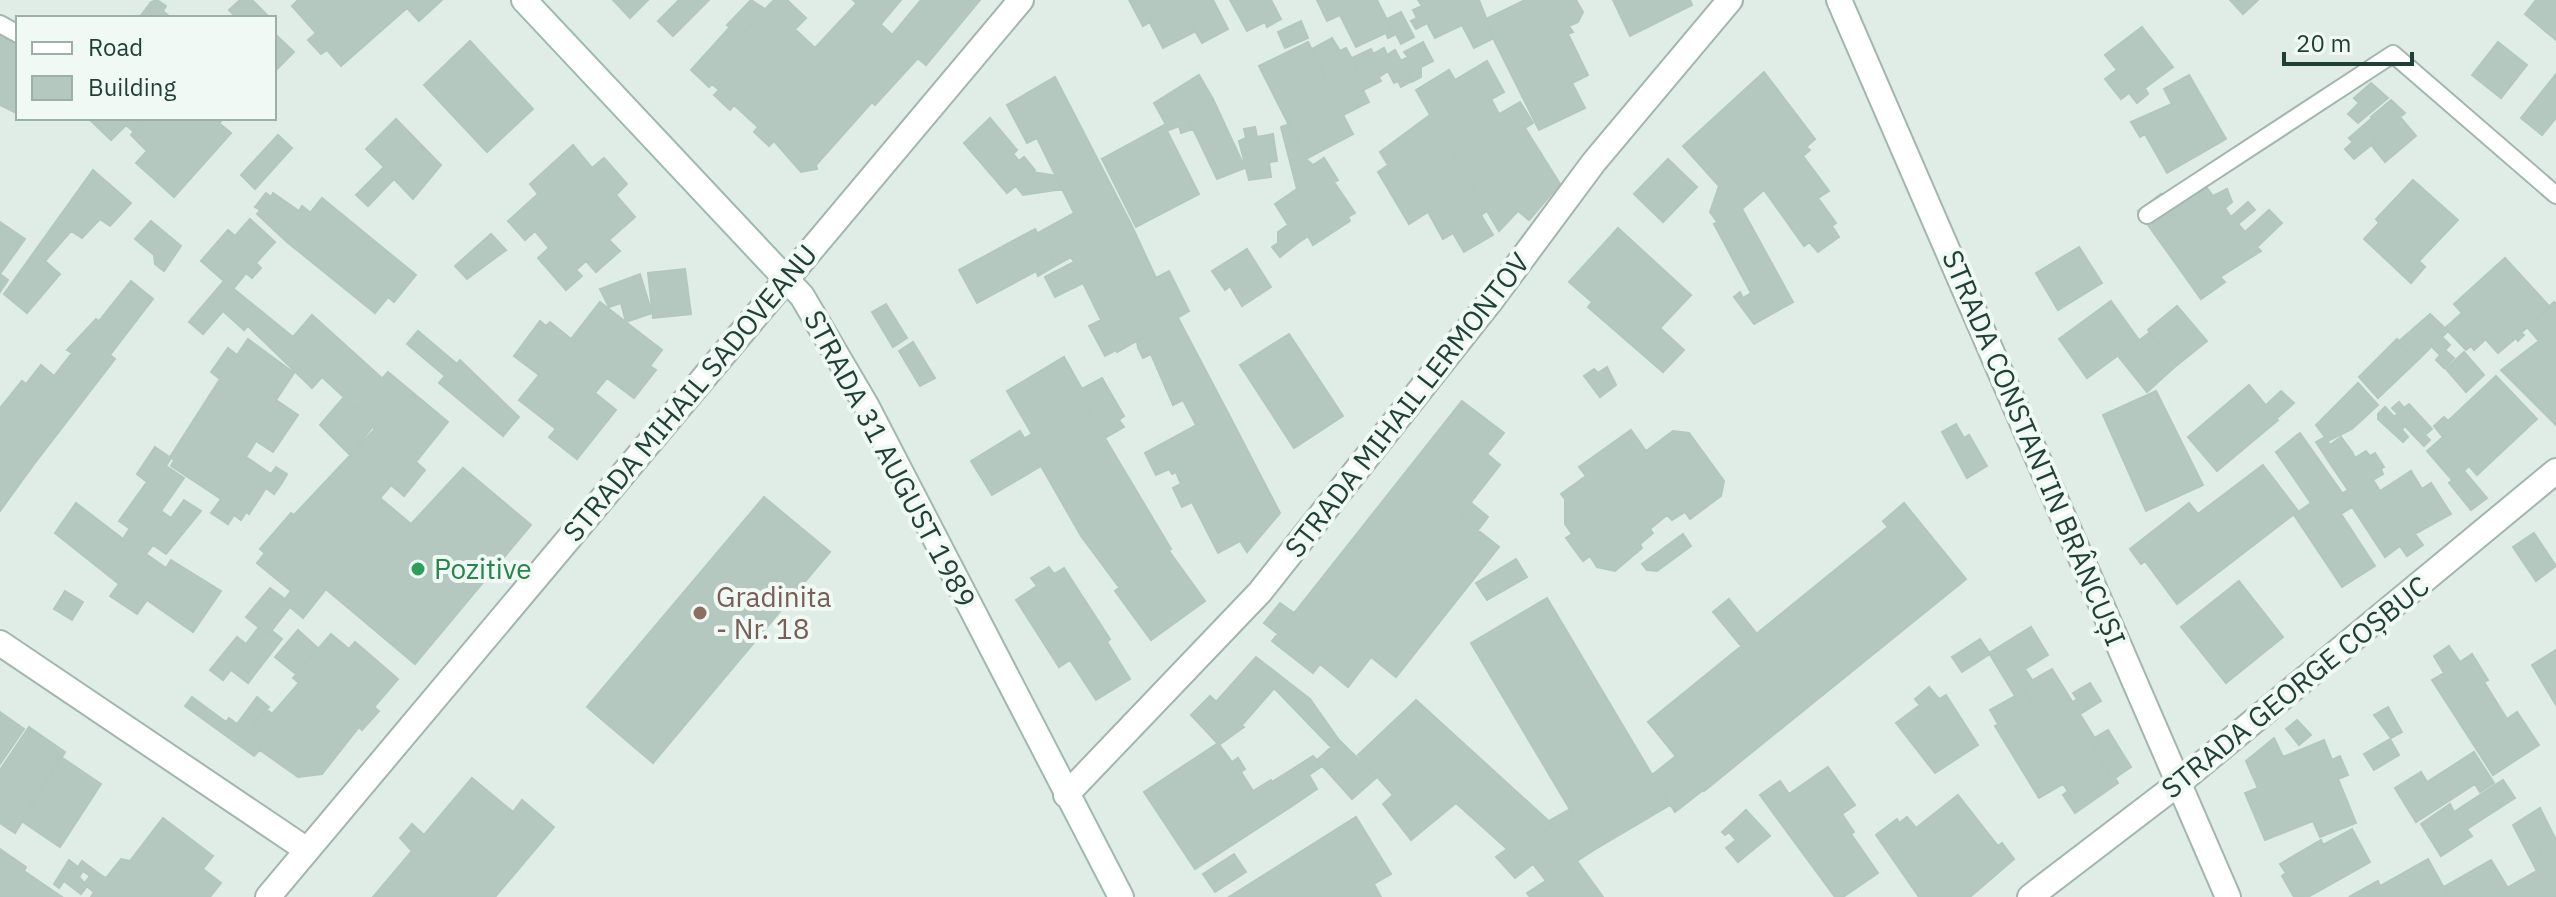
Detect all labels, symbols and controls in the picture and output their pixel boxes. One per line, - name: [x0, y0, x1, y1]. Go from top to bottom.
- legend: [16, 16, 276, 120]
- scale bar: [2284, 16, 2412, 66]
- text: 20 m: [2296, 27, 2351, 59]
- text: Road: [88, 31, 143, 63]
- text: Building: [88, 71, 176, 103]
- street label: STRADA MIHAIL SADOVEANU: [554, 236, 825, 549]
- street label: STRADA CONSTANTIN BRÂNCUȘI: [1934, 244, 2135, 651]
- street label: STRADA MIHAIL LERMONTOV: [1276, 245, 1537, 565]
- street label: STRADA 31 AUGUST 1989: [796, 304, 985, 614]
- place label: Pozitive: [434, 550, 532, 587]
- marker: Pozitive: [409, 560, 427, 578]
- street label: STRADA GEORGE COȘBUC: [2153, 567, 2436, 806]
- place label: Gradinita - Nr. 18: [716, 578, 832, 647]
- marker: Gradinita - Nr. 18: [691, 604, 709, 622]

